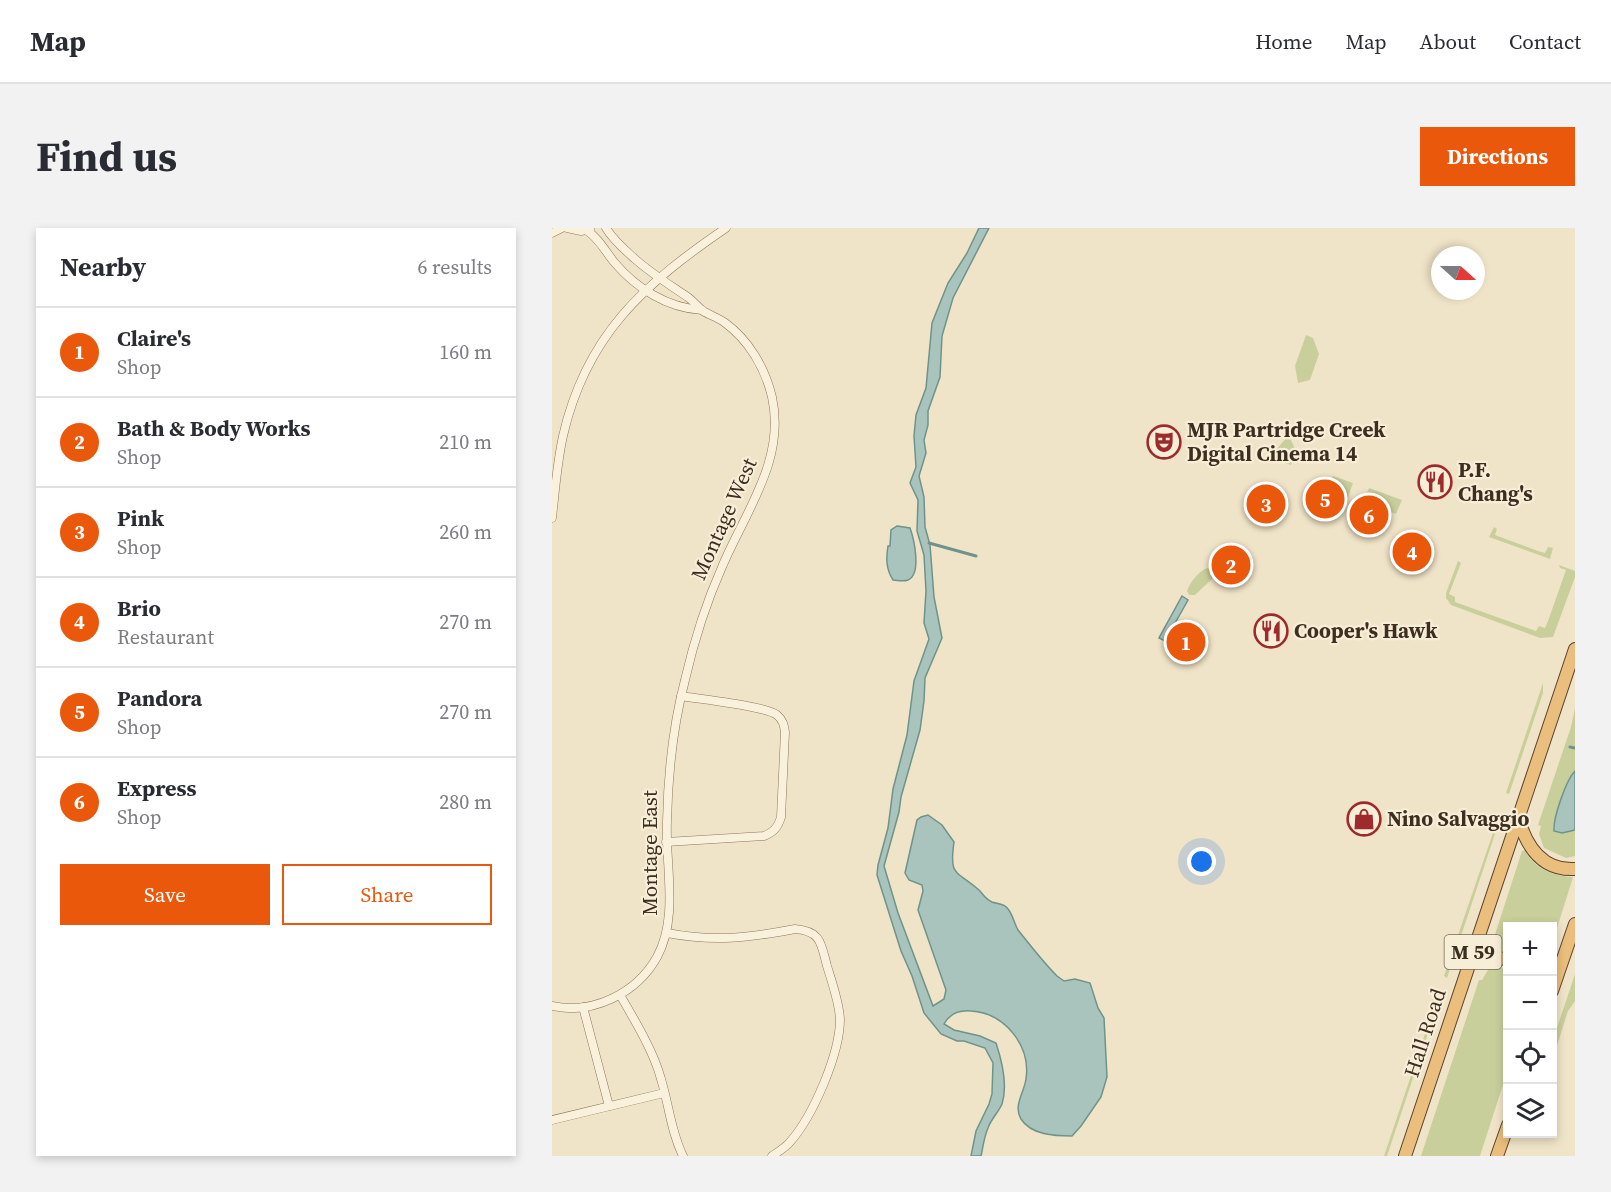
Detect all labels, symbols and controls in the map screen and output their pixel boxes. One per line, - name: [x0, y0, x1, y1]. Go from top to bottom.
- text: Map: [30, 22, 86, 60]
- text: Home: [1255, 27, 1313, 56]
- text: Map: [1346, 27, 1387, 56]
- text: About: [1420, 27, 1476, 56]
- text: Contact: [1509, 27, 1581, 56]
- text: Find us: [36, 127, 177, 185]
- button: Directions: [1420, 127, 1575, 186]
- north arrow: [1431, 246, 1485, 300]
- text: Nearby: [60, 249, 146, 285]
- text: 6 results: [417, 253, 492, 281]
- text: Claire's: [117, 323, 191, 353]
- text: 1: [74, 338, 85, 366]
- text: 160 m: [439, 338, 492, 366]
- text: Shop: [117, 353, 162, 381]
- text: Bath & Body Works: [117, 413, 311, 443]
- place label: MJR Partridge Creek Digital Cinema 14: [1187, 415, 1386, 468]
- theatre icon: MJR Partridge Creek Digital Cinema 14: [1146, 424, 1182, 460]
- text: 2: [74, 428, 85, 456]
- text: 210 m: [439, 428, 492, 456]
- text: Shop: [117, 443, 162, 471]
- street label: Montage West: [684, 453, 763, 585]
- place label: P.F. Chang's: [1458, 455, 1533, 508]
- restaurant icon: P.F. Chang's: [1417, 464, 1453, 500]
- pin: 5: [1306, 476, 1344, 522]
- pin: 3: [1246, 482, 1286, 526]
- pin: 6: [1350, 492, 1388, 538]
- text: Pink: [117, 503, 164, 533]
- text: 3: [74, 518, 85, 546]
- text: 260 m: [439, 518, 492, 546]
- pin: 4: [1392, 530, 1432, 574]
- text: Shop: [117, 533, 162, 561]
- pin: 2: [1212, 542, 1250, 588]
- text: Brio: [117, 593, 161, 623]
- text: 4: [74, 608, 85, 636]
- text: 270 m: [439, 608, 492, 636]
- restaurant icon: Cooper's Hawk: [1253, 613, 1289, 649]
- place label: Cooper's Hawk: [1294, 616, 1438, 645]
- pin: 1: [1166, 620, 1206, 664]
- text: Restaurant: [117, 623, 214, 651]
- text: Pandora: [117, 683, 202, 713]
- text: 5: [74, 698, 85, 726]
- text: 270 m: [439, 698, 492, 726]
- text: Shop: [117, 713, 162, 741]
- text: Express: [117, 773, 197, 803]
- text: 6: [74, 788, 85, 816]
- text: 280 m: [439, 788, 492, 816]
- street label: Montage East: [635, 790, 664, 916]
- shop icon: Nino Salvaggio: [1346, 801, 1382, 837]
- text: Shop: [117, 803, 162, 831]
- place label: Nino Salvaggio: [1387, 804, 1529, 833]
- your location: [1187, 847, 1216, 876]
- button: Save: [60, 864, 270, 925]
- button: Share: [282, 864, 492, 925]
- map controls: [1503, 922, 1557, 1138]
- button: +: [1503, 922, 1557, 976]
- road number: M 59: [1444, 935, 1502, 969]
- button: −: [1503, 976, 1557, 1030]
- street label: Hall Road: [1397, 985, 1453, 1081]
- button: locate: [1503, 1030, 1557, 1084]
- button: layers: [1503, 1084, 1557, 1138]

